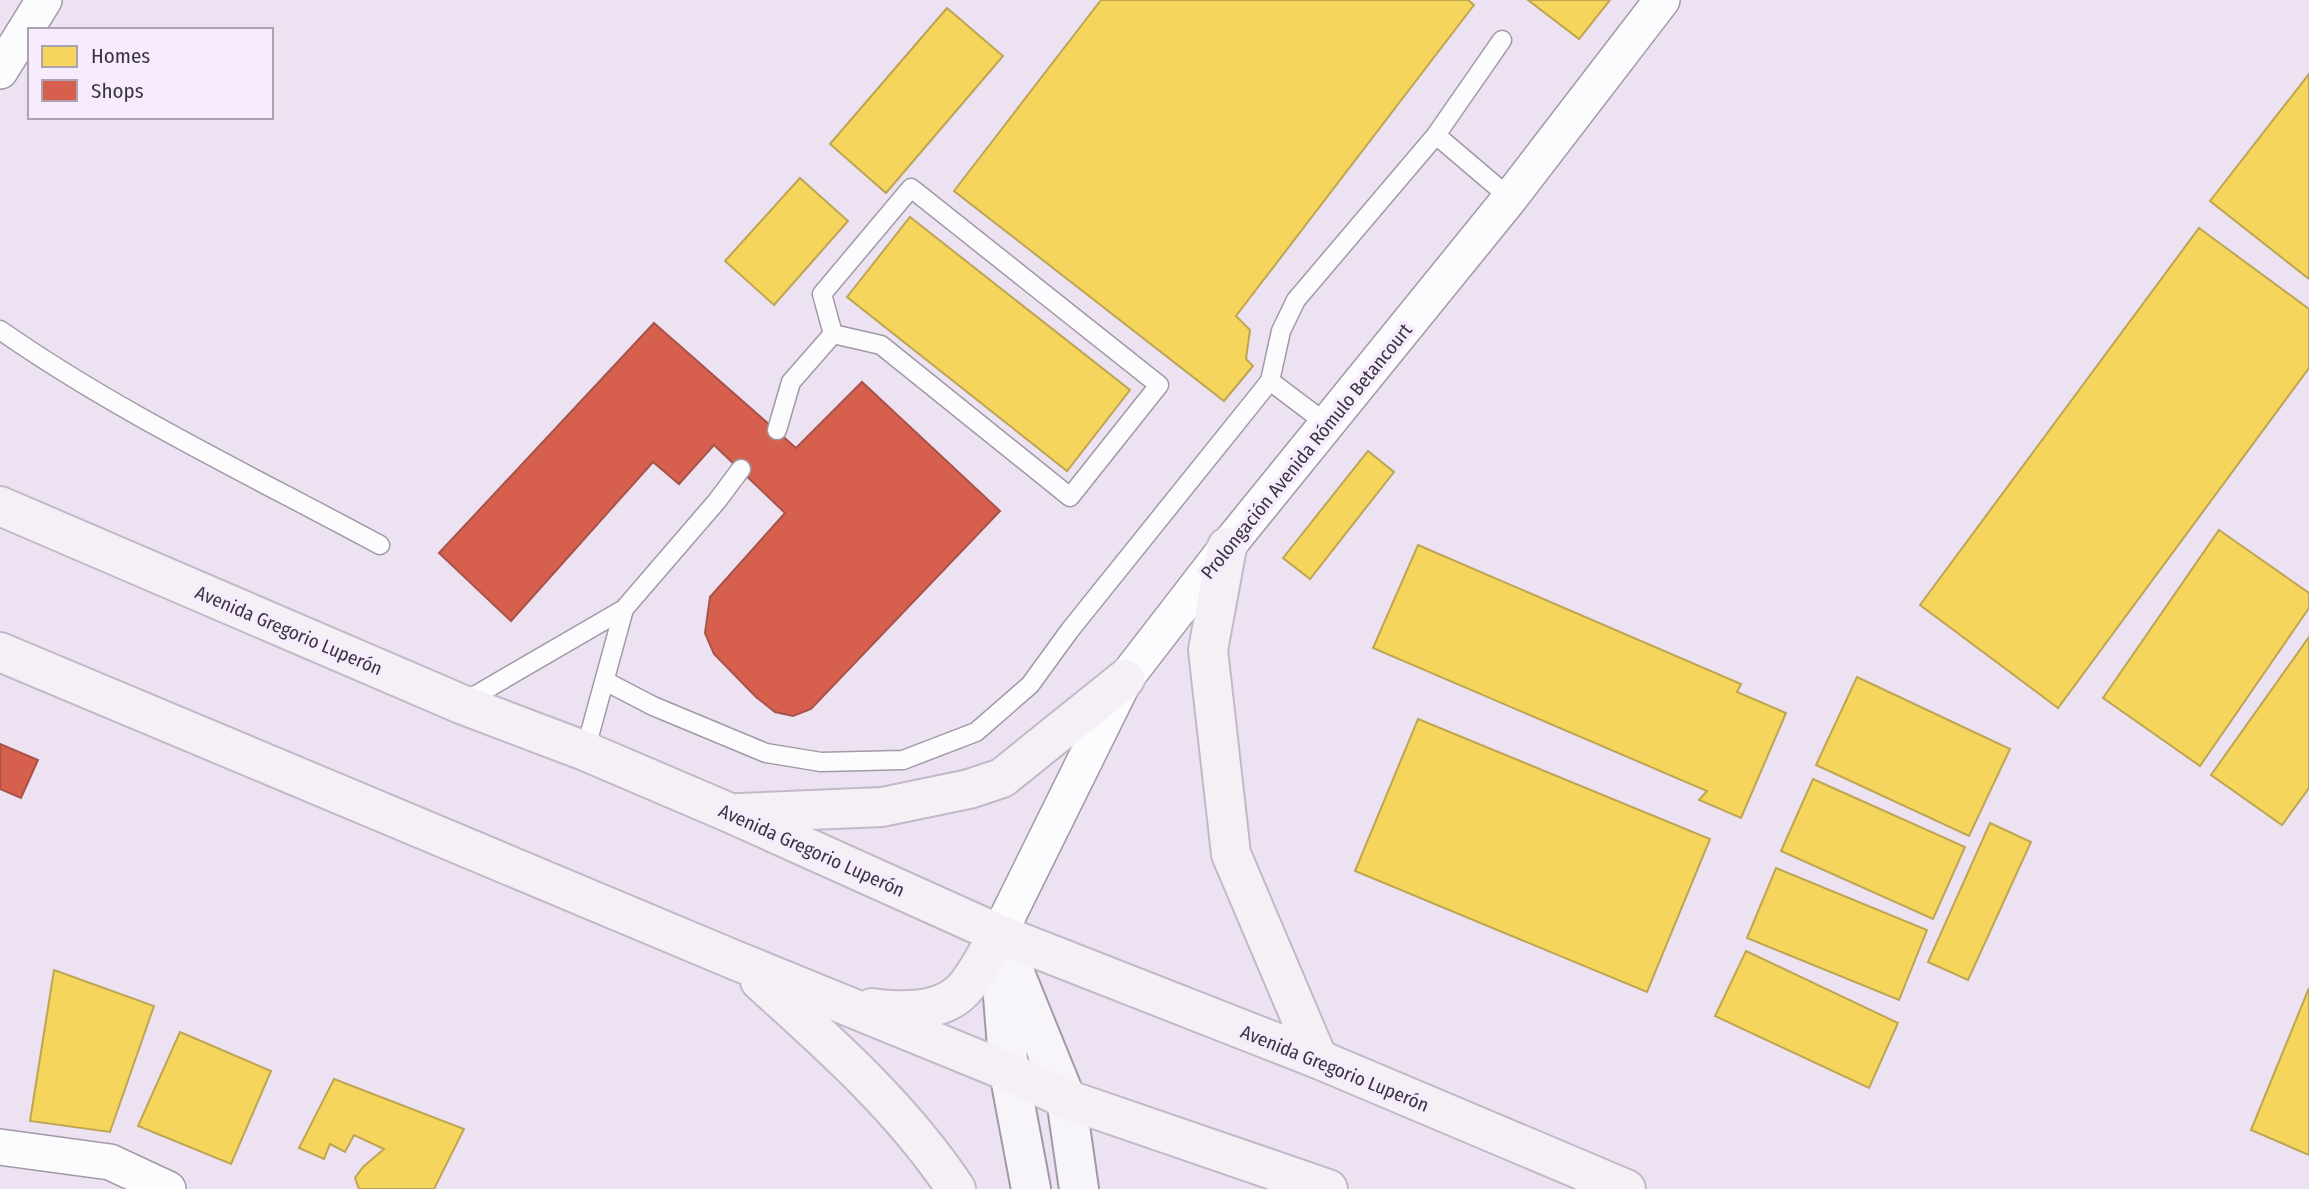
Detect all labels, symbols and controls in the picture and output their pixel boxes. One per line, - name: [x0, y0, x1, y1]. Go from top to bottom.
- legend: [28, 28, 273, 119]
- text: Homes: [91, 43, 150, 69]
- text: Shops: [91, 78, 144, 104]
- street label: Prolongación Avenida Rómulo Betancourt: [1196, 318, 1417, 584]
- street label: Avenida Gregorio Luperón: [192, 581, 386, 680]
- street label: Avenida Gregorio Luperón: [715, 799, 908, 902]
- street label: Avenida Gregorio Luperón: [1237, 1020, 1432, 1117]

